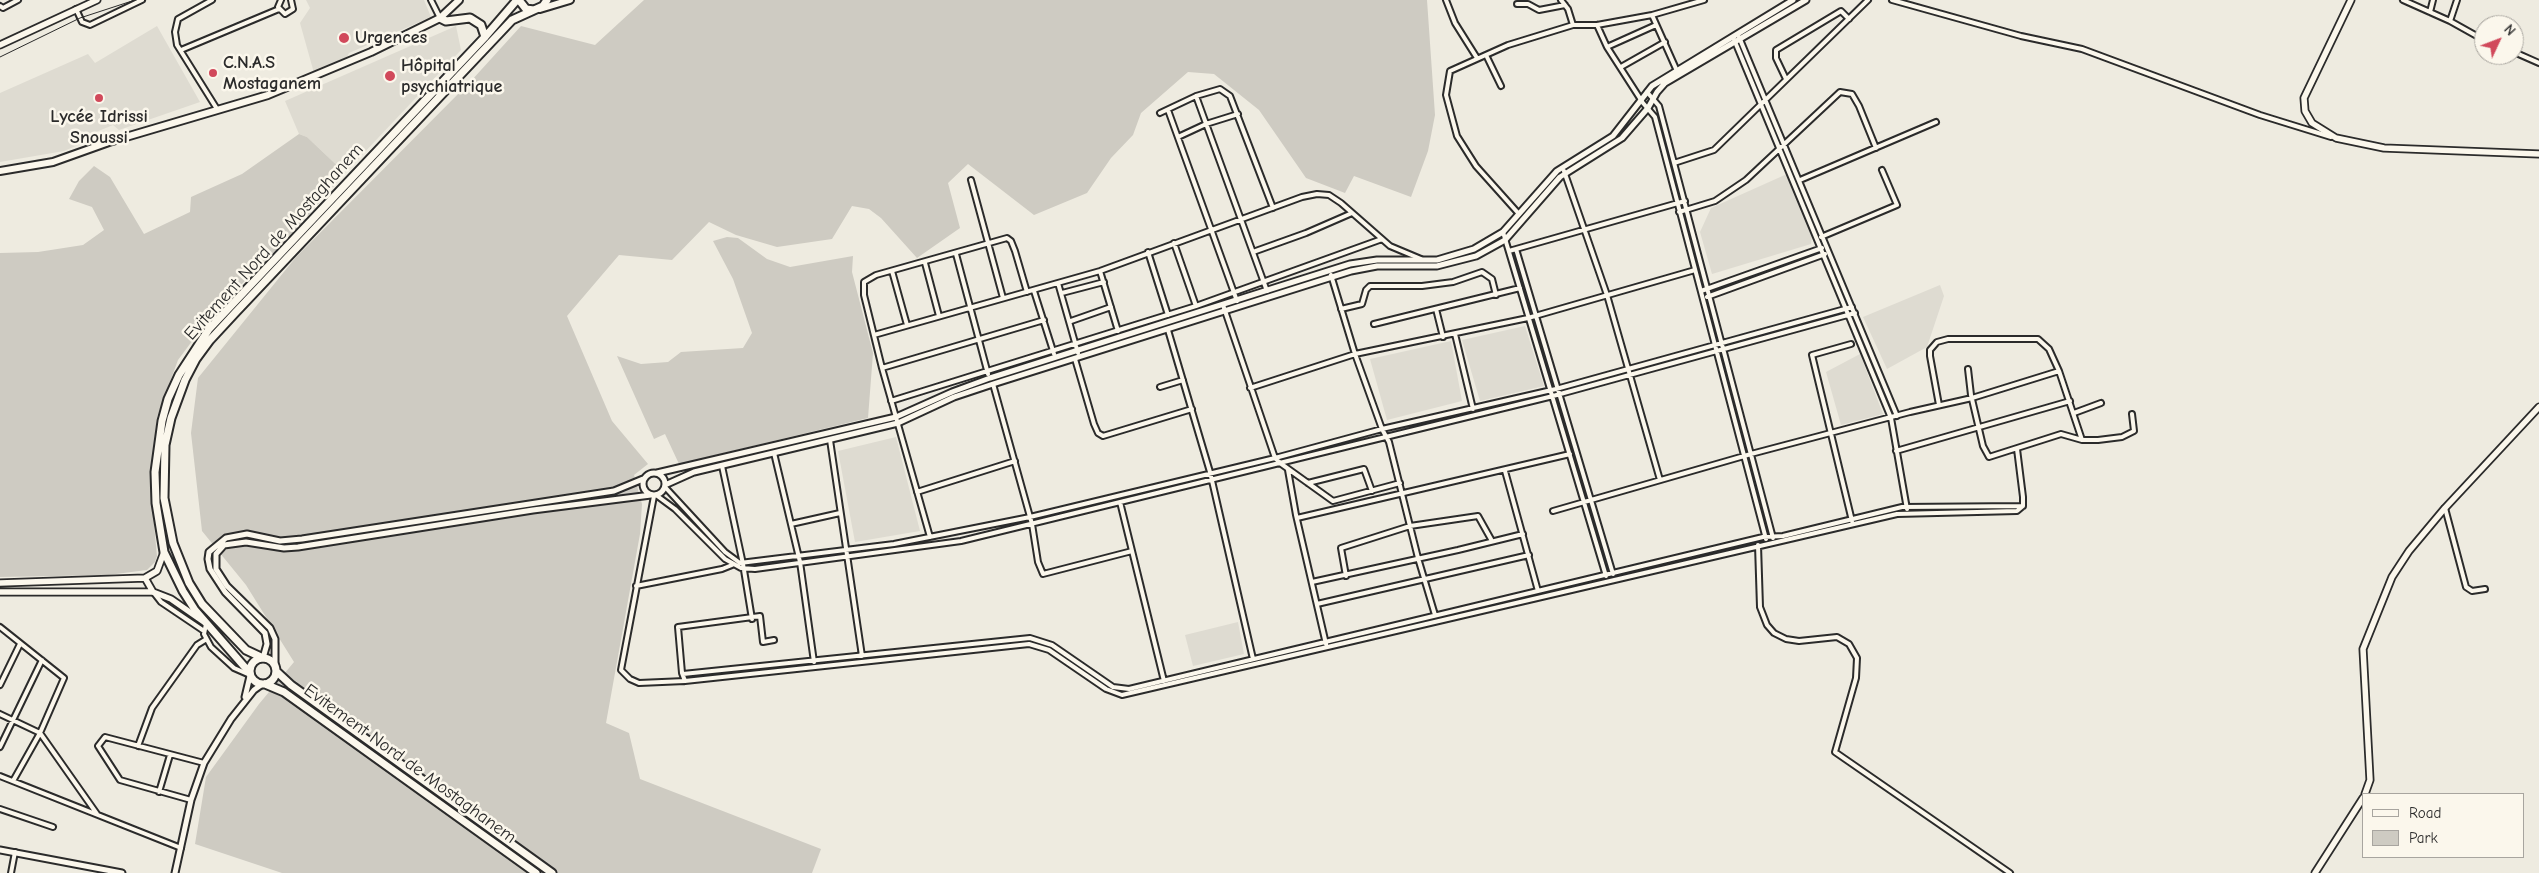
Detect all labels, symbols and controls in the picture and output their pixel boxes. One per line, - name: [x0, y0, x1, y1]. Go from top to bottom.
- north arrow: [2474, 15, 2524, 65]
- text: N: [2500, 21, 2519, 39]
- place label: Urgences: [355, 27, 427, 49]
- marker: Urgences: [337, 31, 351, 45]
- place label: C.N.A.S Mostaganem: [223, 52, 321, 94]
- place label: Hôpital psychiatrique: [401, 55, 502, 98]
- marker: C.N.A.S Mostaganem: [207, 67, 219, 79]
- marker: Hôpital psychiatrique: [383, 69, 397, 83]
- marker: Lycée Idrissi Snoussi: [93, 92, 105, 104]
- place label: Lycée Idrissi Snoussi: [50, 106, 148, 148]
- street label: Evitement Nord de Mostaghanem: [180, 139, 368, 345]
- street label: Evitement Nord de Mostaghanem: [300, 680, 520, 848]
- legend: [2362, 793, 2524, 858]
- text: Road: [2409, 804, 2441, 822]
- text: Park: [2409, 829, 2438, 847]

